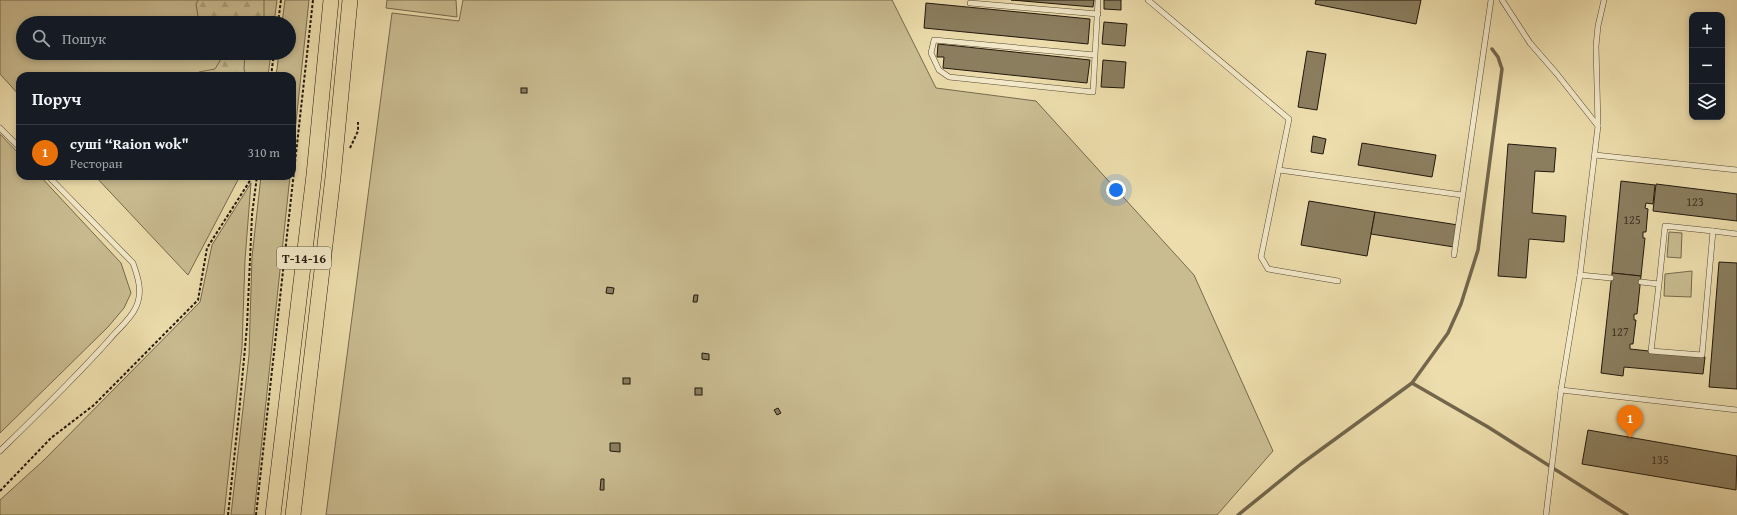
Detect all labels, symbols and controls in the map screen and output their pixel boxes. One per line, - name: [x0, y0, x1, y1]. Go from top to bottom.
- map controls: [1689, 12, 1725, 120]
- button: +: [1689, 12, 1725, 48]
- search box: [16, 16, 296, 60]
- icon: search: [30, 27, 52, 49]
- text: Пошук: [62, 28, 106, 49]
- button: −: [1689, 48, 1725, 84]
- button: layers: [1689, 84, 1725, 120]
- text: Поруч: [32, 86, 81, 111]
- text: суші “Raion wok": [70, 133, 189, 154]
- text: 1: [42, 143, 48, 162]
- text: 310 m: [248, 143, 280, 162]
- text: Ресторан: [70, 154, 123, 173]
- your location: [1106, 180, 1126, 200]
- house number: 123: [1686, 193, 1704, 210]
- house number: 125: [1623, 211, 1641, 228]
- road number: Т-14-16: [277, 247, 331, 269]
- house number: 127: [1611, 323, 1629, 340]
- pin: 1: [1617, 405, 1643, 438]
- house number: 135: [1651, 451, 1669, 468]

